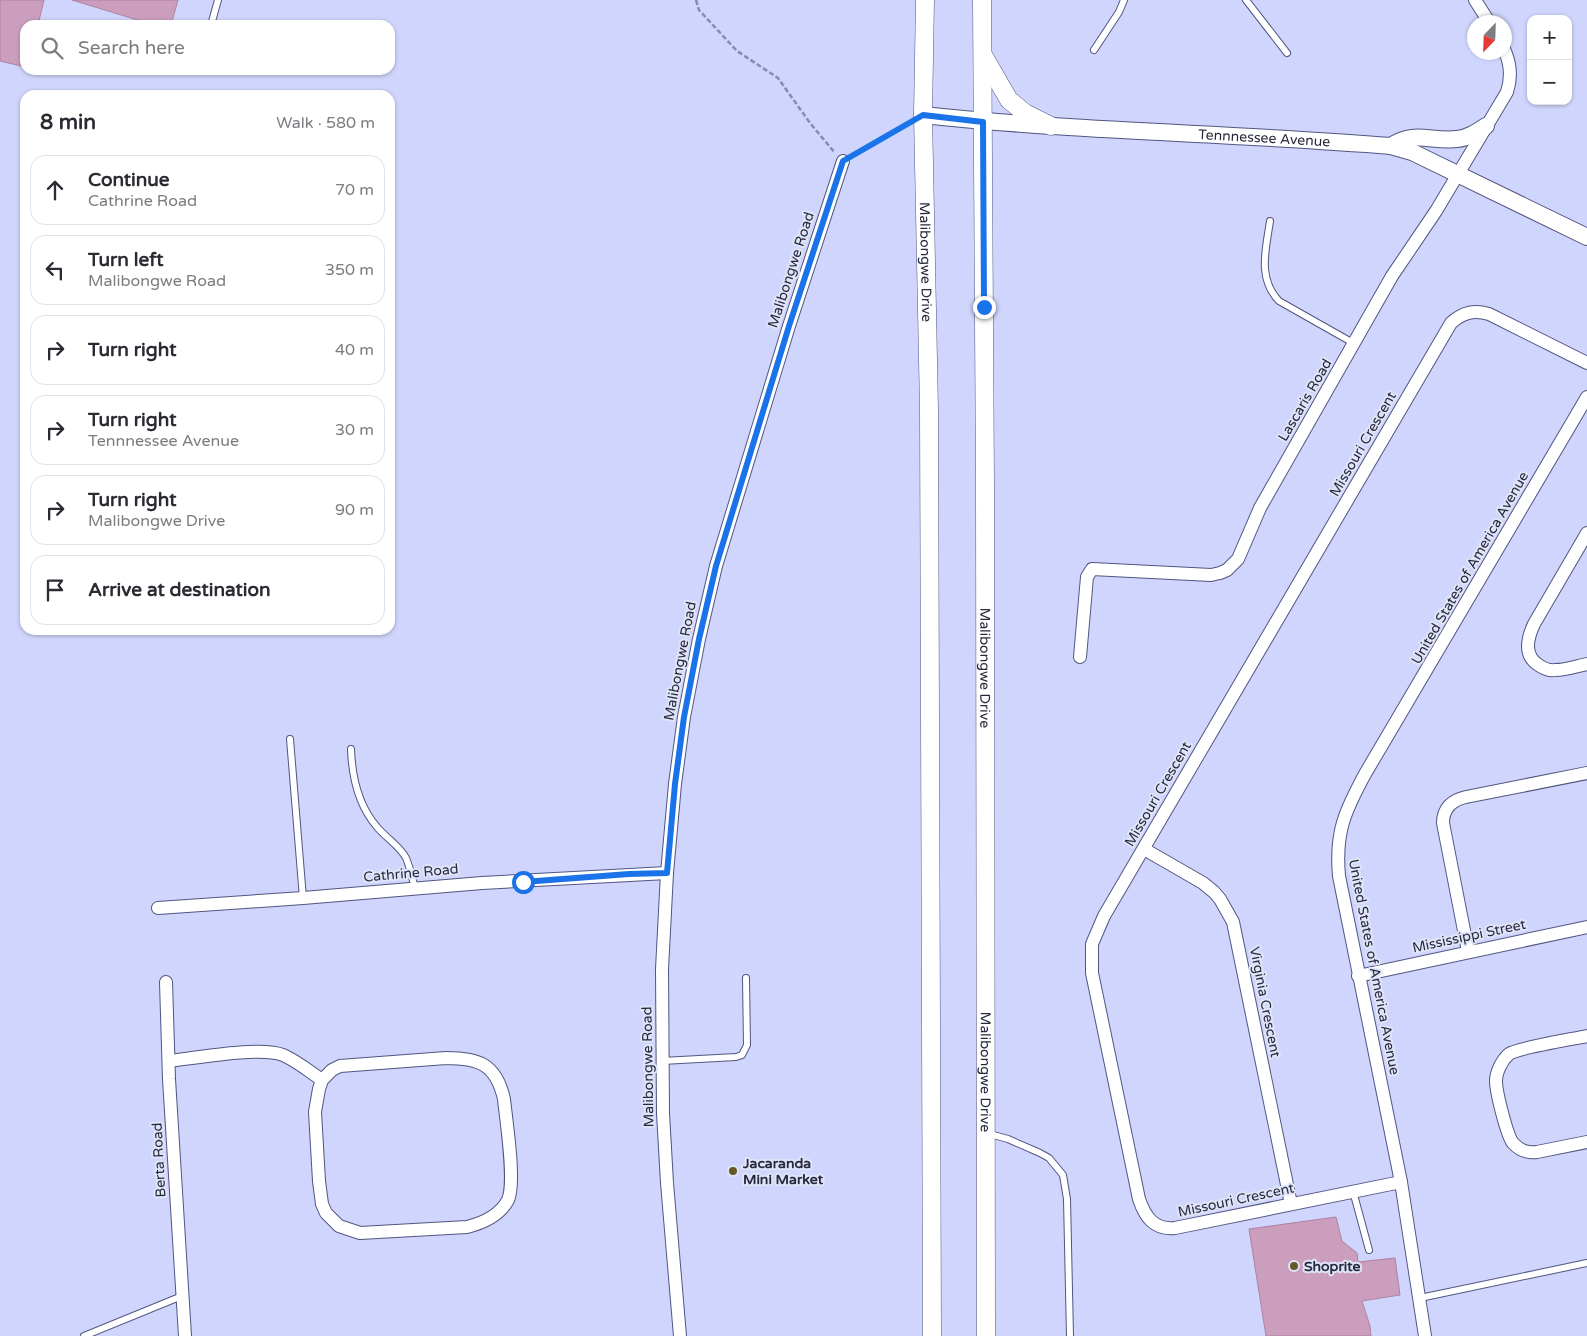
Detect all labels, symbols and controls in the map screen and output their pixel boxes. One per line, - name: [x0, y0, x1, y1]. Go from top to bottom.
- north arrow: [1467, 15, 1512, 60]
- map controls: [1527, 15, 1572, 105]
- button: +: [1527, 15, 1572, 60]
- search box: [20, 20, 395, 75]
- icon: search: [38, 34, 66, 62]
- text: Search here: [78, 37, 185, 59]
- button: −: [1527, 60, 1572, 105]
- text: 8 min: [40, 110, 96, 135]
- text: Walk · 580 m: [276, 113, 375, 133]
- street label: Tennnessee Avenue: [1198, 126, 1331, 150]
- text: Continue: [88, 169, 170, 191]
- icon: ahead: [41, 176, 69, 204]
- text: 70 m: [335, 180, 374, 200]
- text: Cathrine Road: [88, 191, 197, 211]
- street label: Malibongwe Drive: [916, 202, 936, 322]
- street label: Malibongwe Road: [764, 210, 818, 330]
- text: Turn left: [88, 249, 164, 271]
- icon: left: [41, 256, 69, 284]
- text: 350 m: [325, 260, 374, 280]
- text: Malibongwe Road: [88, 271, 226, 291]
- route end: [973, 296, 996, 319]
- icon: right: [41, 336, 69, 364]
- text: Turn right: [88, 339, 176, 361]
- text: 40 m: [335, 340, 374, 360]
- street label: Lascaris Road: [1275, 356, 1335, 444]
- street label: Missouri Crescent: [1326, 388, 1400, 499]
- text: Turn right: [88, 409, 176, 431]
- icon: right: [41, 416, 69, 444]
- text: 30 m: [335, 420, 374, 440]
- text: Tennnessee Avenue: [88, 431, 239, 451]
- street label: United States of America Avenue: [1408, 469, 1532, 667]
- text: Turn right: [88, 489, 176, 511]
- icon: right: [41, 496, 69, 524]
- text: 90 m: [335, 500, 374, 520]
- text: Malibongwe Drive: [88, 511, 225, 531]
- icon: arrive: [41, 576, 69, 604]
- text: Arrive at destination: [88, 579, 271, 601]
- street label: Malibongwe Road: [660, 600, 700, 722]
- street label: Malibongwe Drive: [977, 608, 994, 728]
- street label: Missouri Crescent: [1121, 738, 1195, 849]
- street label: United States of America Avenue: [1345, 858, 1403, 1076]
- street label: Cathrine Road: [363, 860, 459, 886]
- route start: [512, 871, 535, 894]
- street label: Mississippi Street: [1411, 916, 1528, 956]
- street label: Virginia Crescent: [1246, 945, 1284, 1059]
- street label: Malibongwe Road: [638, 1006, 658, 1128]
- street label: Malibongwe Drive: [977, 1012, 994, 1132]
- street label: Berta Road: [149, 1122, 169, 1198]
- place label: Jacaranda Mini Market: [742, 1155, 824, 1188]
- marker: Jacaranda Mini Market: [727, 1165, 739, 1177]
- street label: Missouri Crescent: [1176, 1179, 1296, 1221]
- place label: Shoprite: [1304, 1258, 1360, 1275]
- marker: Shoprite: [1288, 1260, 1300, 1272]

